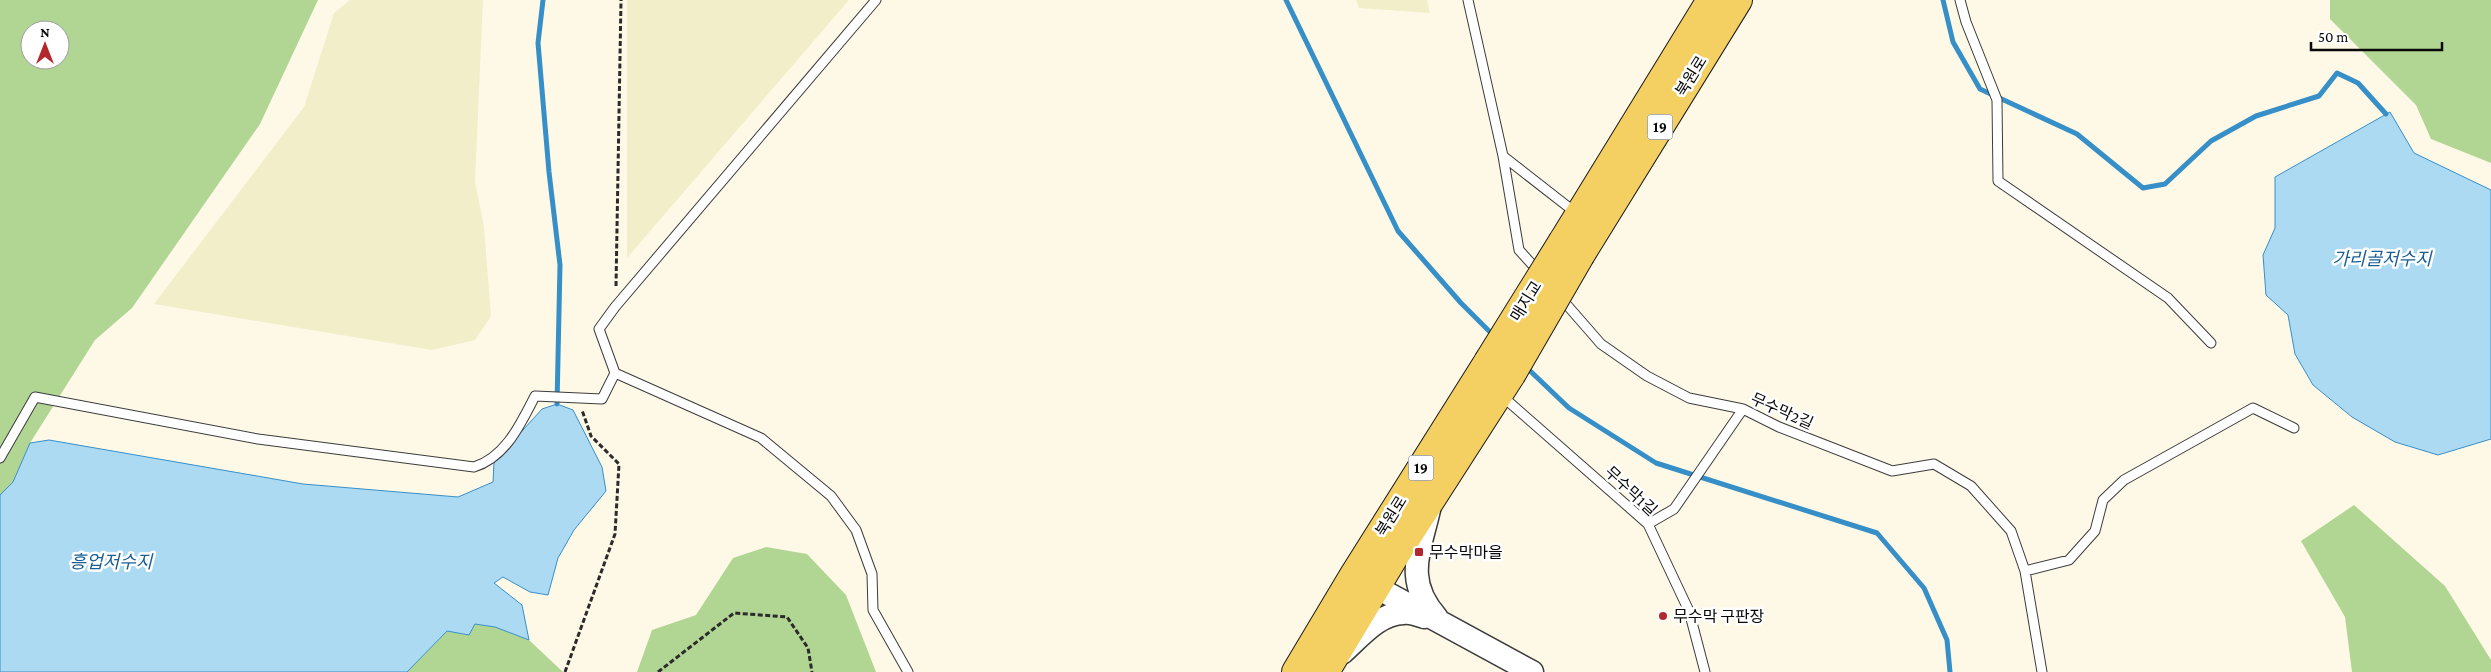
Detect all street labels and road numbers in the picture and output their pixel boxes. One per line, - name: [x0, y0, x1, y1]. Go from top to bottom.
- street label: 북원로: [1672, 53, 1710, 99]
- road number: 19: [1648, 114, 1672, 140]
- street label: 매지교: [1507, 278, 1545, 324]
- street label: 무수막2길: [1748, 390, 1816, 432]
- road number: 19: [1408, 456, 1434, 480]
- street label: 무수막1길: [1602, 463, 1660, 519]
- street label: 북원로: [1372, 493, 1410, 539]

